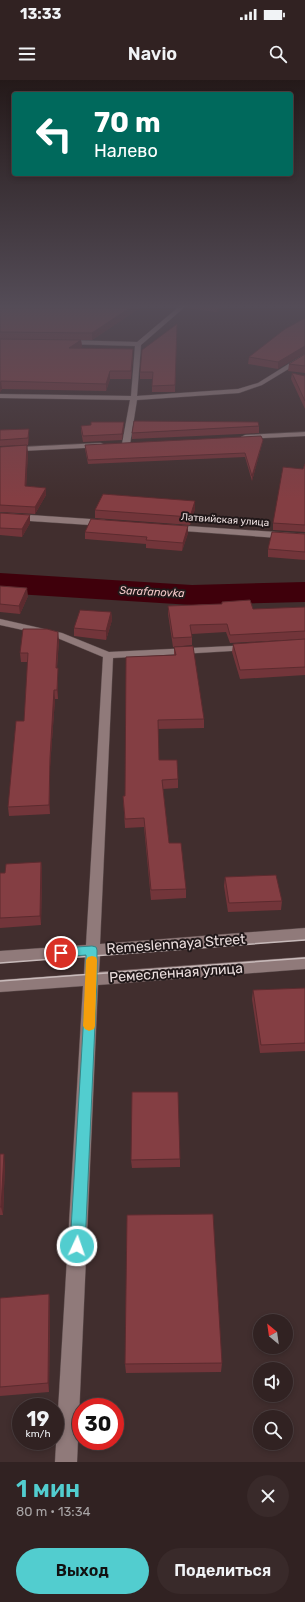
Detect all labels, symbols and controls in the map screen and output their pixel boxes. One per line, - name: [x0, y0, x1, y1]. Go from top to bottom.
- text: 13:33: [20, 5, 62, 23]
- icon: menu: [16, 43, 38, 65]
- text: Navio: [128, 43, 177, 65]
- icon: search: [267, 43, 289, 65]
- text: 70 m: [94, 106, 161, 139]
- icon: left: [28, 108, 80, 160]
- text: Налево: [94, 140, 158, 162]
- street label: Латвийская улица: [180, 511, 270, 529]
- water label: Sarafanovka: [119, 584, 186, 600]
- street label: Remeslennaya Street: [106, 931, 247, 957]
- pin: [44, 936, 78, 970]
- icon: arrive: [50, 942, 72, 964]
- street label: Ремесленная улица: [109, 960, 243, 986]
- position arrow: [56, 1225, 98, 1267]
- north arrow: [253, 1314, 293, 1354]
- map controls: [253, 1314, 293, 1450]
- button: sound: [253, 1362, 293, 1402]
- speed limit sign: 30: [72, 1398, 124, 1450]
- text: 19: [27, 1407, 49, 1431]
- button: search: [253, 1410, 293, 1450]
- text: km/h: [26, 1428, 50, 1440]
- text: 1 мин: [16, 1475, 80, 1503]
- button: close: [247, 1475, 289, 1517]
- text: 80 m · 13:34: [16, 1504, 91, 1519]
- button: Выход: [16, 1548, 149, 1594]
- button: Поделиться: [157, 1548, 289, 1594]

